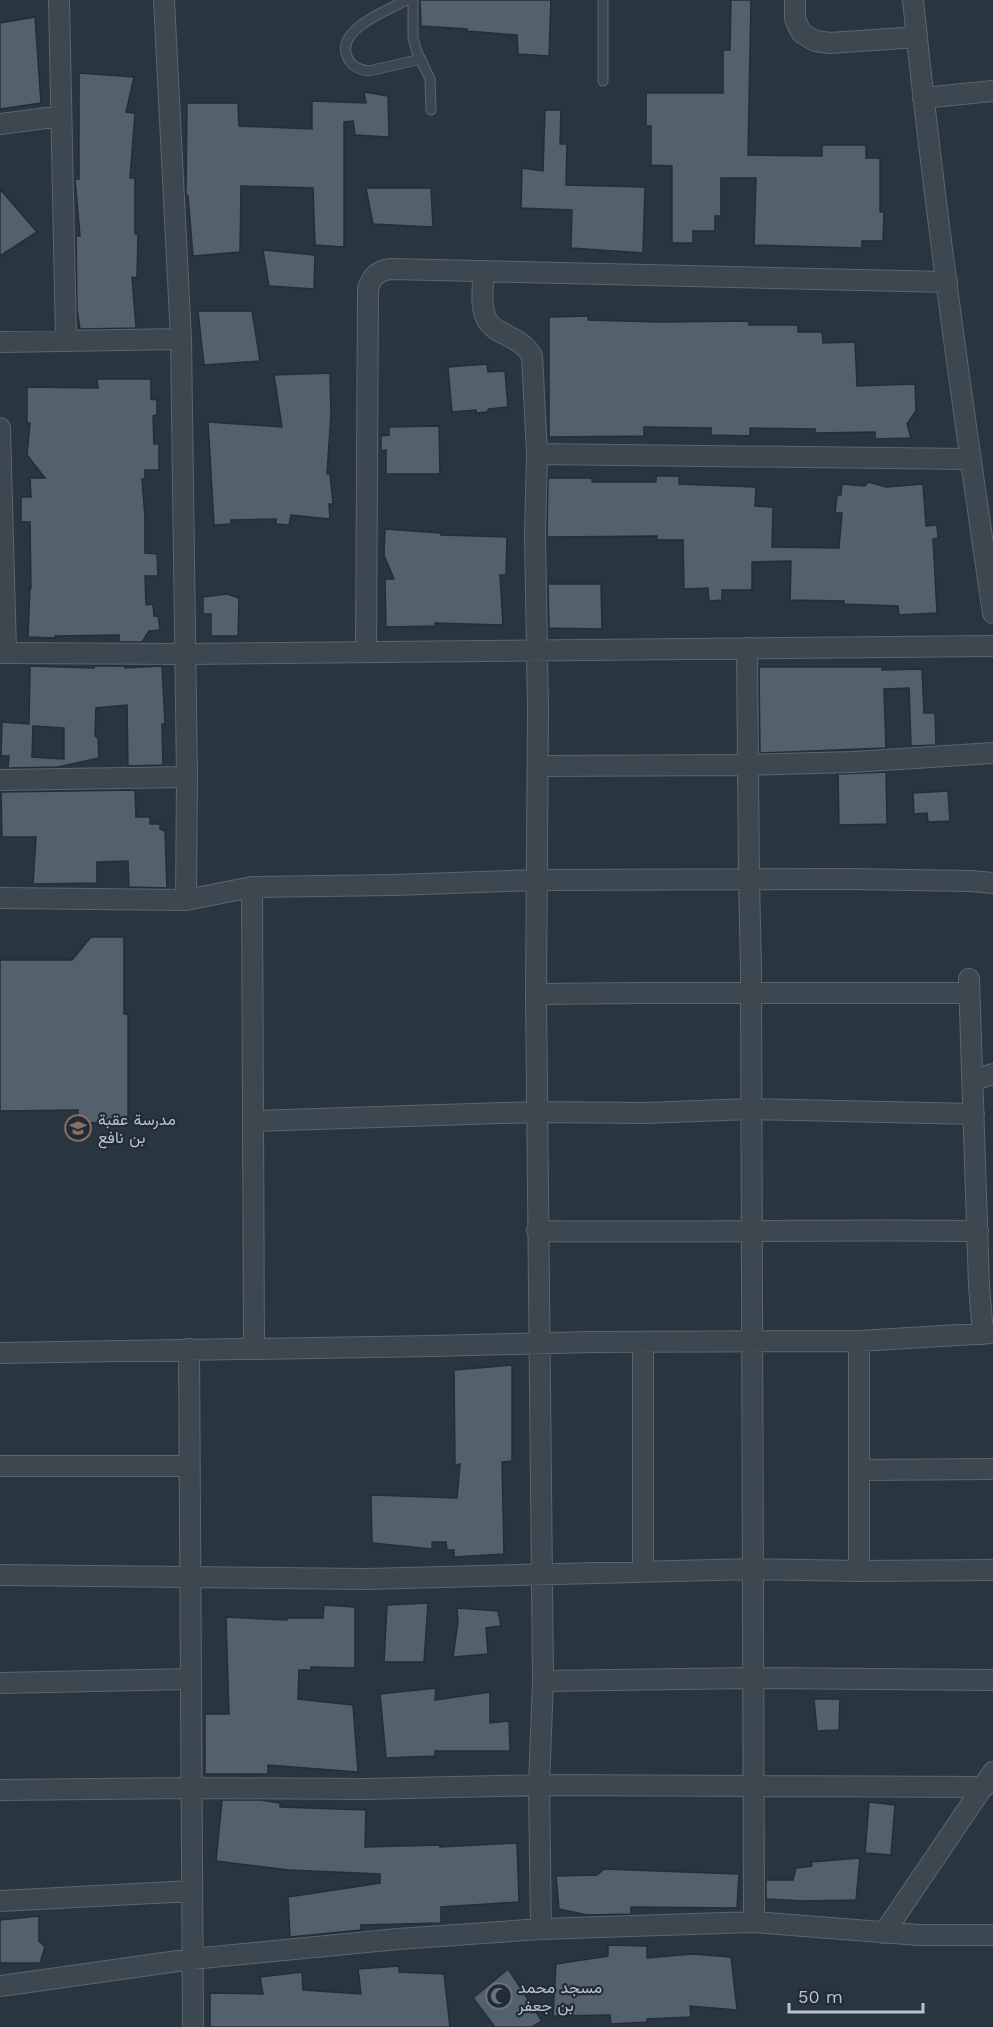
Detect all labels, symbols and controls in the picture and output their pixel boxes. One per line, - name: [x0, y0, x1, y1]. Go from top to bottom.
- place label: مدرسة عقبة بن نافع: [98, 1110, 176, 1149]
- school or university icon: مدرسة عقبة بن نافع: [63, 1113, 93, 1143]
- scale bar: [789, 1976, 922, 2014]
- place label: مسجد محمد بن جعفر: [517, 1978, 602, 2016]
- mosque icon: مسجد محمد بن جعفر: [484, 1981, 514, 2011]
- text: 50 m: [798, 1986, 843, 2007]

